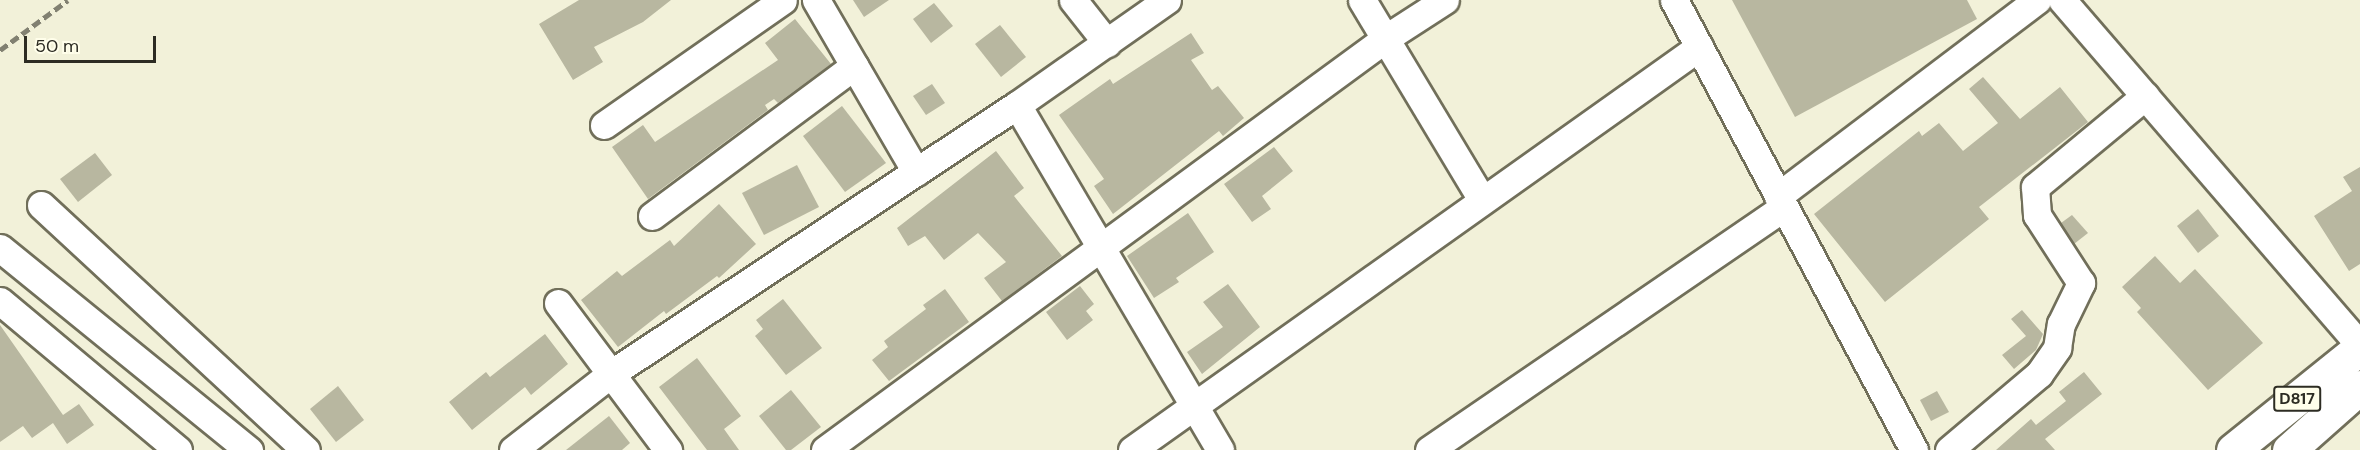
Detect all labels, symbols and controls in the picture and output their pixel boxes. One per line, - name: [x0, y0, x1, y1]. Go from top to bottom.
- scale bar: [27, 24, 159, 62]
- text: 50 m: [35, 34, 79, 58]
- road number: D817: [2273, 386, 2321, 412]

